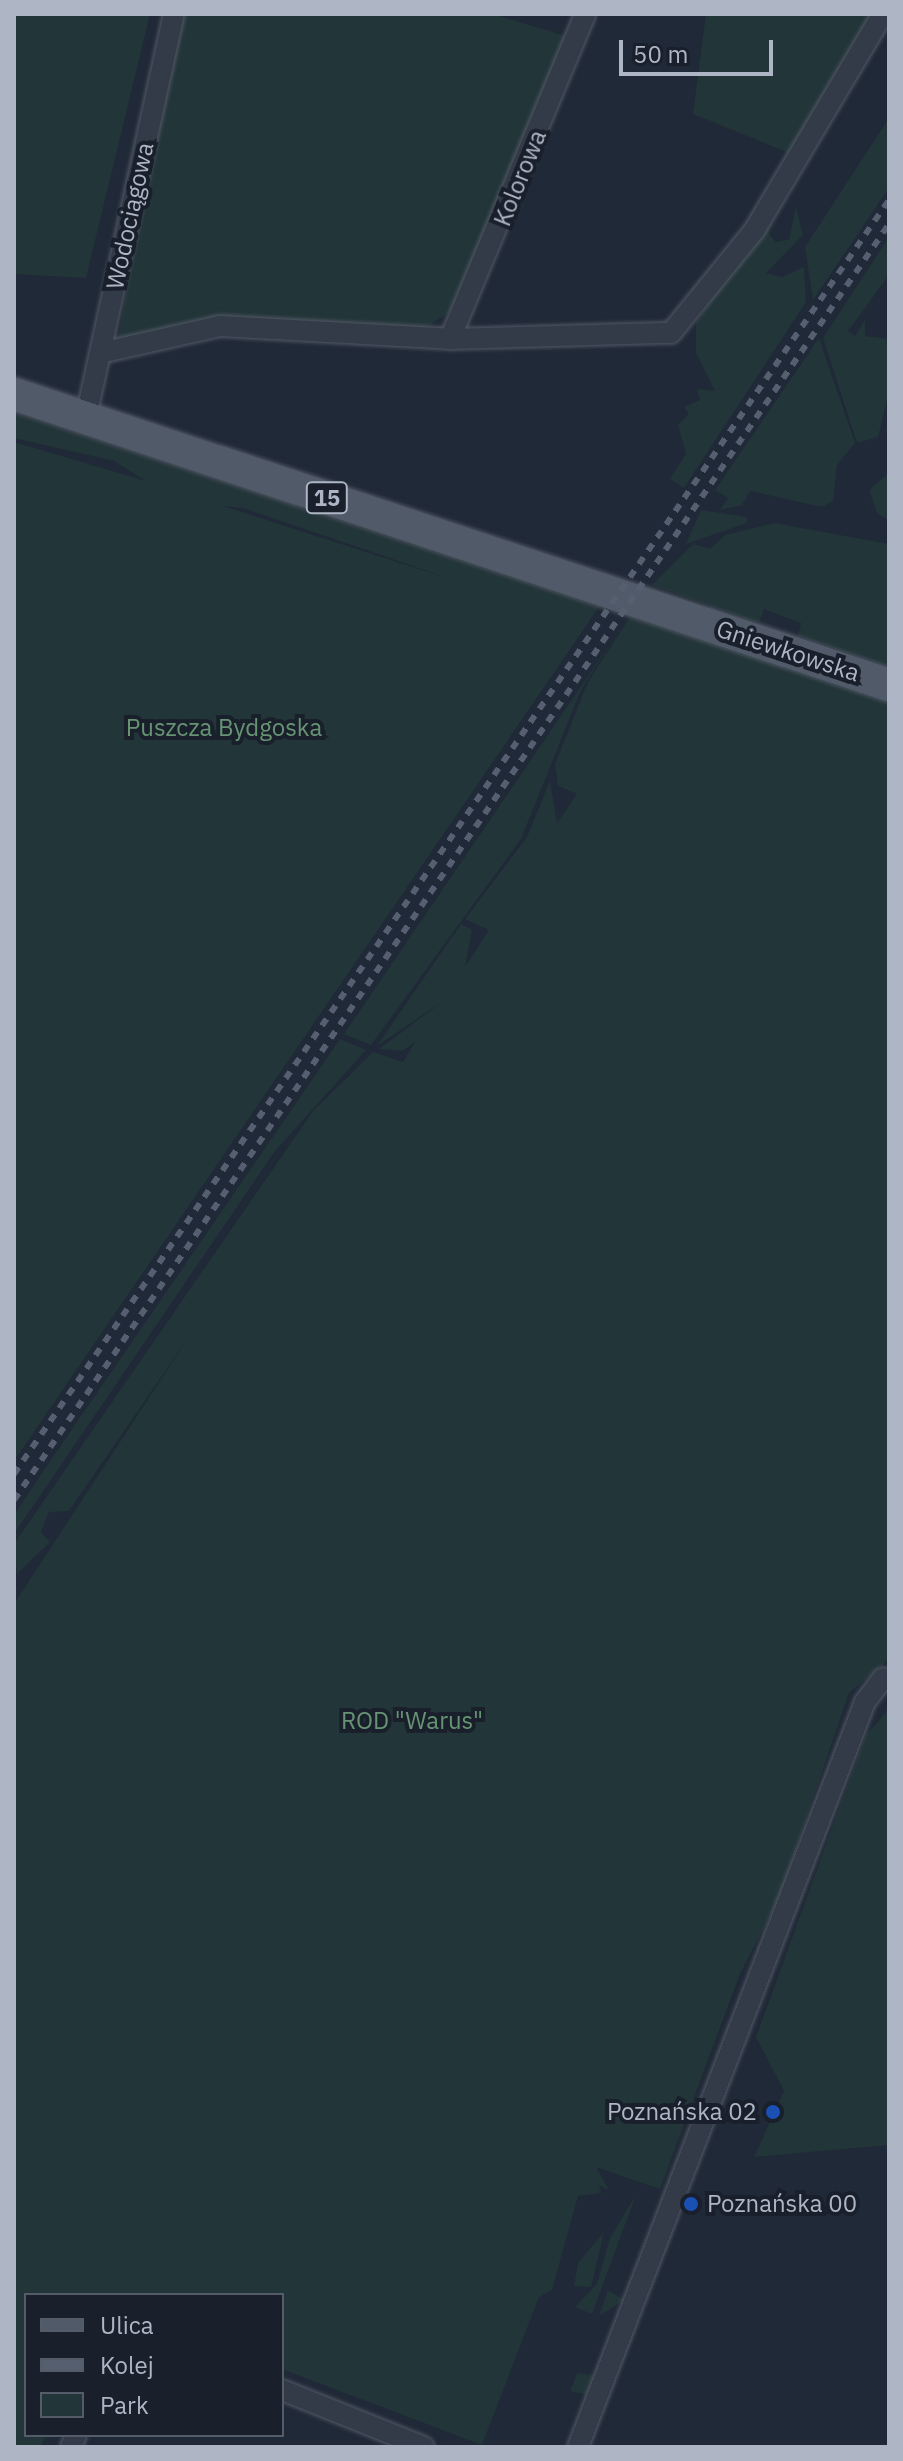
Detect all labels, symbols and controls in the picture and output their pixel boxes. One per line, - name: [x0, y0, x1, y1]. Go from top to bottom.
- scale bar: [623, 24, 777, 74]
- text: 50 m: [633, 38, 688, 70]
- street label: Kolorowa: [488, 126, 552, 230]
- street label: Wodociągowa: [100, 140, 160, 292]
- road number: 15: [305, 480, 349, 516]
- street label: Gniewkowska: [713, 614, 863, 688]
- park label: Puszcza Bydgoska: [126, 714, 322, 742]
- park label: ROD "Warus": [341, 1707, 483, 1735]
- place label: Poznańska 02: [607, 2098, 757, 2126]
- marker: Poznańska 02: [764, 2103, 782, 2121]
- place label: Poznańska 00: [707, 2190, 857, 2218]
- marker: Poznańska 00: [682, 2195, 700, 2213]
- legend: [24, 2293, 284, 2437]
- text: Ulica: [100, 2309, 154, 2341]
- text: Kolej: [100, 2349, 154, 2381]
- text: Park: [100, 2389, 149, 2421]

